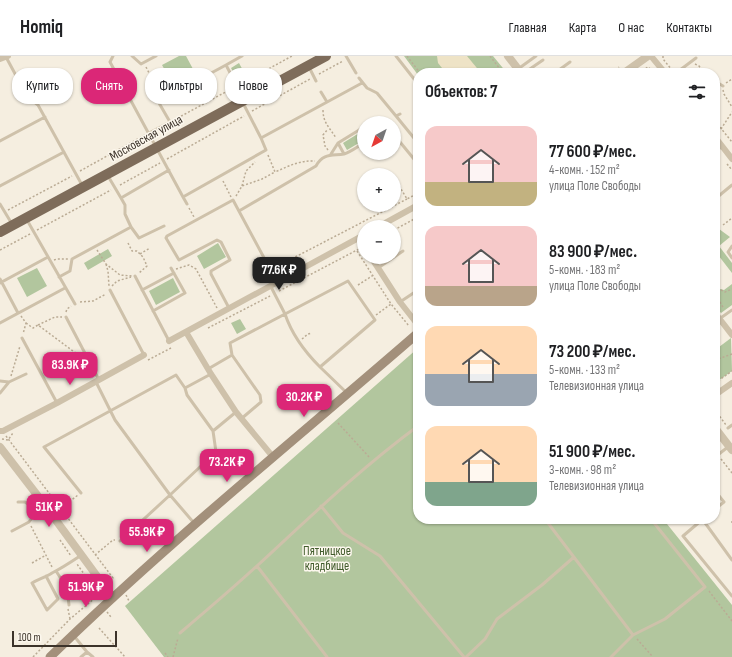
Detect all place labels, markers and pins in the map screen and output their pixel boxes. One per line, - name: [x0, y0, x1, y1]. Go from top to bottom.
- pin: 77.6K ₽: [242, 257, 316, 291]
- pin: 83.9K ₽: [33, 352, 107, 386]
- pin: 30.2K ₽: [267, 384, 341, 418]
- pin: 73.2K ₽: [190, 449, 264, 483]
- pin: 51K ₽: [21, 494, 77, 528]
- pin: 55.9K ₽: [110, 519, 184, 553]
- pin: 51.9K ₽: [49, 574, 123, 608]

